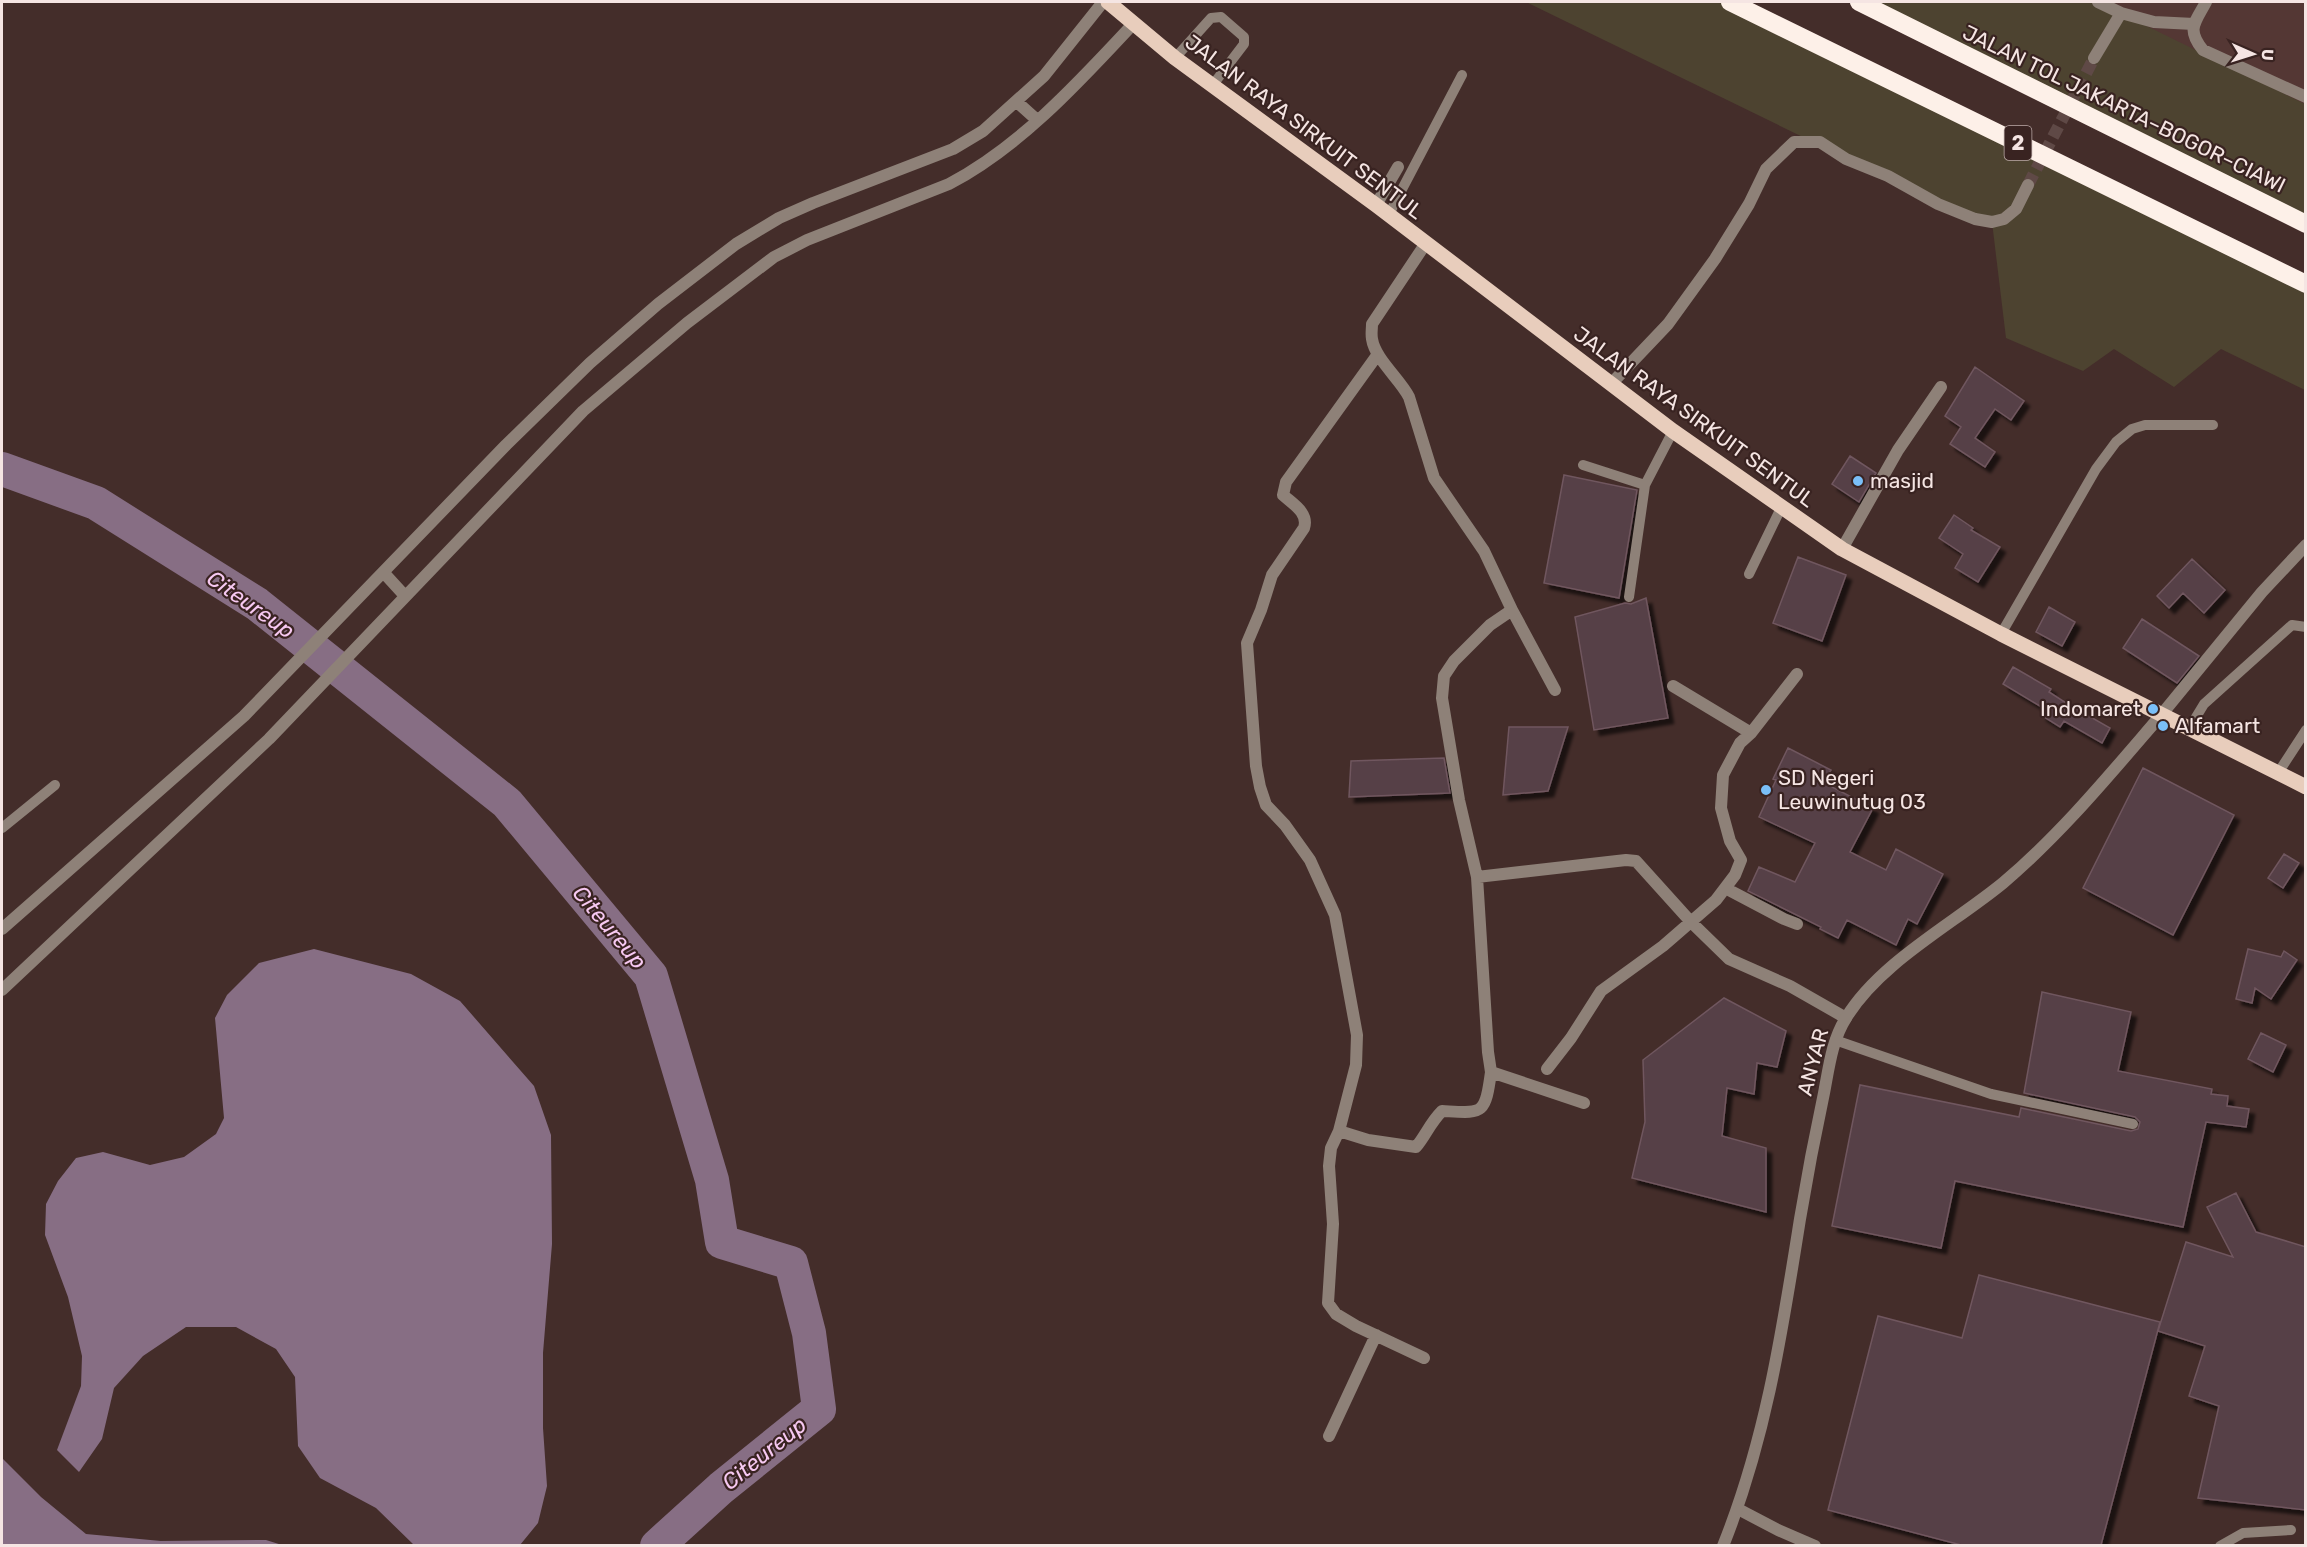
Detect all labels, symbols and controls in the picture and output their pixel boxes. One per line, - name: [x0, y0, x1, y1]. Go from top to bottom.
- street label: JALAN TOL JAKARTA–BOGOR–CIAWI: [1959, 19, 2290, 198]
- north arrow: [2223, 24, 2283, 84]
- street label: JALAN RAYA SIRKUIT SENTUL: [1180, 29, 1428, 224]
- text: U: [2258, 48, 2277, 61]
- road number: 2: [2004, 126, 2032, 160]
- street label: JALAN RAYA SIRKUIT SENTUL: [1569, 321, 1820, 512]
- place label: masjid: [1870, 468, 1934, 493]
- marker: masjid: [1851, 474, 1865, 488]
- water label: Citeureup: [202, 564, 300, 644]
- place label: Indomaret: [2040, 696, 2141, 721]
- marker: Indomaret: [2146, 702, 2160, 716]
- place label: Alfamart: [2175, 713, 2260, 738]
- marker: Alfamart: [2156, 719, 2170, 733]
- place label: SD Negeri Leuwinutug 03: [1778, 765, 1926, 814]
- marker: SD Negeri Leuwinutug 03: [1759, 783, 1773, 797]
- water label: Citeureup: [567, 880, 652, 975]
- street label: ANYAR: [1792, 1026, 1833, 1098]
- water label: Citeureup: [717, 1411, 812, 1496]

